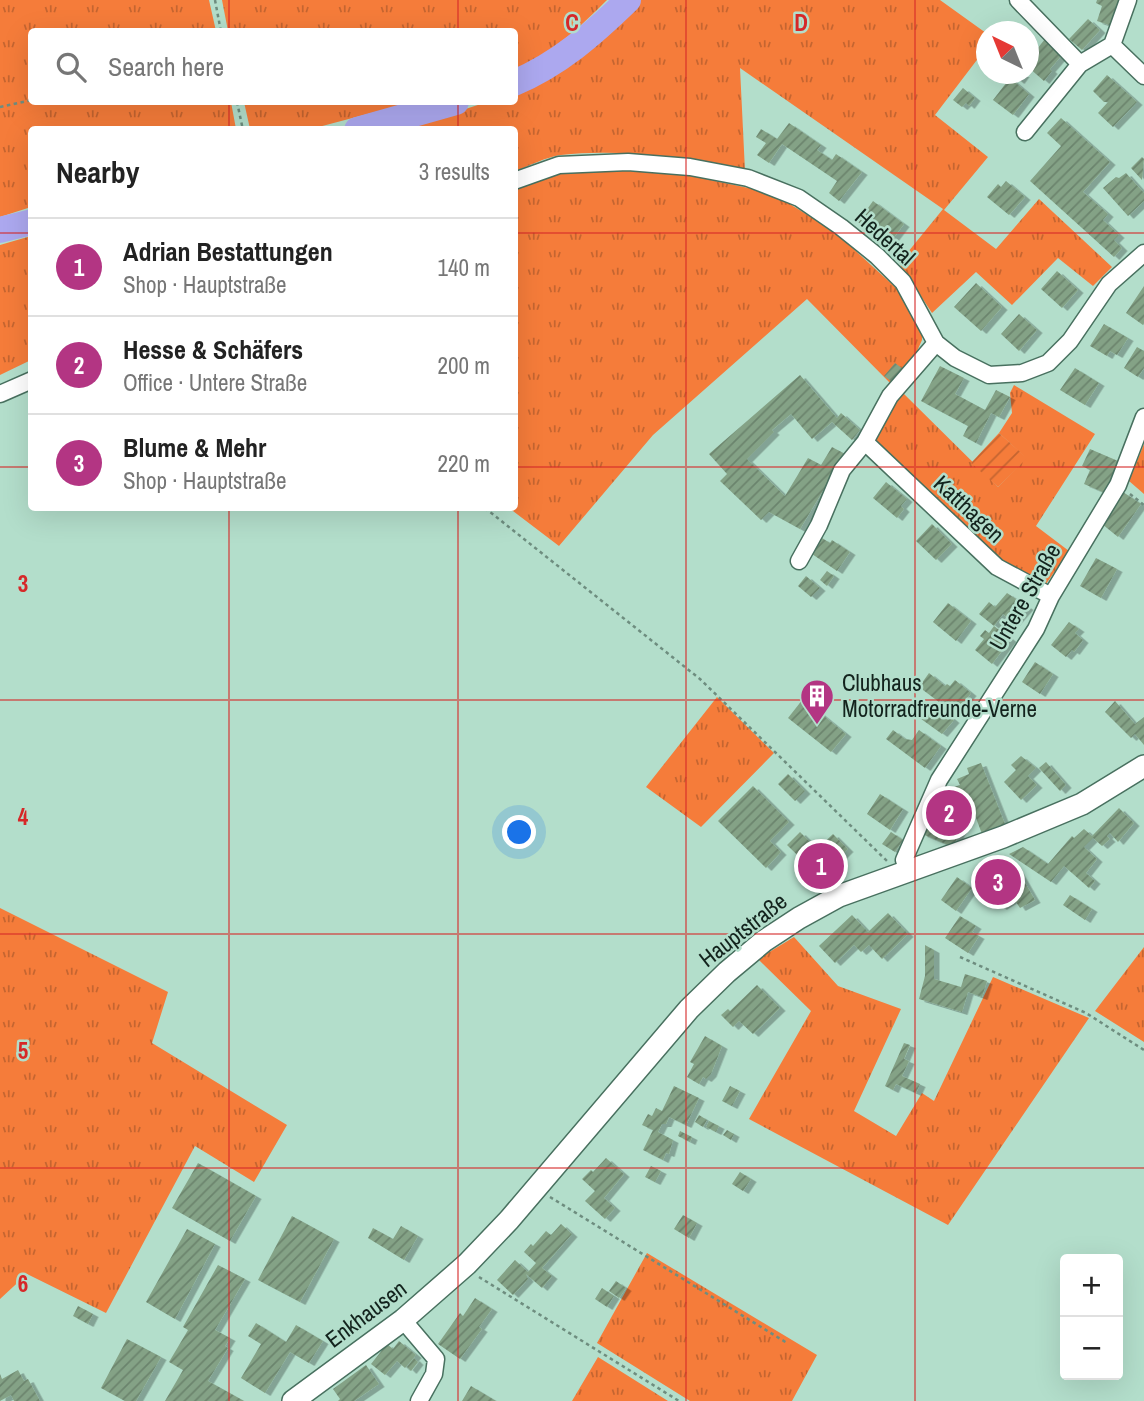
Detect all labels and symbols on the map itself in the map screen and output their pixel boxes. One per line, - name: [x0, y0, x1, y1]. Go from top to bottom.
- text: C: [565, 7, 579, 38]
- text: D: [794, 7, 808, 38]
- north arrow: [976, 21, 1039, 84]
- street label: Hedertal: [848, 201, 922, 272]
- street label: Katthagen: [927, 468, 1011, 549]
- street label: Untere Straße: [982, 538, 1068, 656]
- text: 3: [18, 568, 28, 599]
- place label: Clubhaus Motorradfreunde-Verne: [842, 667, 1037, 724]
- building icon: Clubhaus Motorradfreunde-Verne: [798, 677, 836, 726]
- pin: 2: [926, 787, 972, 839]
- text: 4: [18, 801, 29, 832]
- your location: [502, 815, 536, 849]
- pin: 1: [798, 840, 844, 892]
- pin: 3: [975, 856, 1021, 908]
- street label: Hauptstraße: [692, 885, 793, 974]
- text: 5: [18, 1035, 28, 1066]
- text: 6: [18, 1268, 28, 1299]
- street label: Enkhausen: [319, 1273, 413, 1354]

